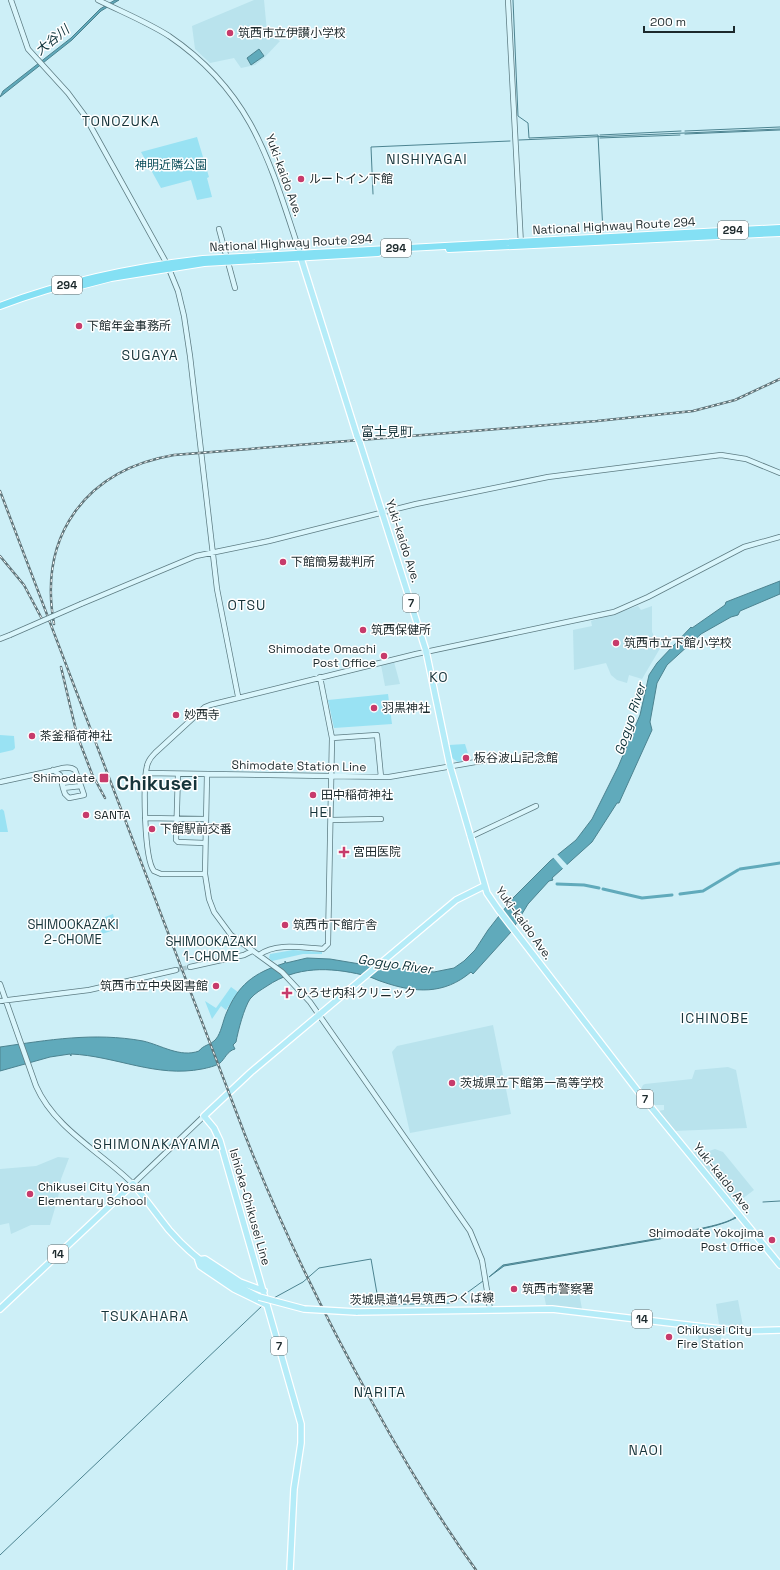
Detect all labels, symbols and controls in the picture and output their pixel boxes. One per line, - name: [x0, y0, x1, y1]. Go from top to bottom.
- scale bar: [644, 8, 734, 34]
- text: 200 m: [650, 14, 686, 30]
- water label: 大谷川: [31, 20, 74, 59]
- place label: 筑西市立伊讃小学校: [238, 25, 346, 41]
- marker: 筑西市立伊讃小学校: [225, 28, 235, 38]
- district label: TONOZUKA: [82, 112, 160, 130]
- street label: Yuki-kaido Ave.: [262, 132, 306, 218]
- district label: NISHIYAGAI: [386, 150, 468, 168]
- park label: 神明近隣公園: [135, 157, 207, 173]
- place label: ルートイン下館: [309, 171, 393, 187]
- marker: ルートイン下館: [296, 174, 306, 184]
- street label: National Highway Route 294: [532, 214, 696, 238]
- road number: 294: [718, 221, 748, 239]
- street label: National Highway Route 294: [209, 231, 373, 255]
- road number: 294: [381, 239, 411, 257]
- road number: 294: [52, 276, 82, 294]
- place label: 下館年金事務所: [87, 318, 171, 334]
- marker: 下館年金事務所: [74, 321, 84, 331]
- district label: SUGAYA: [121, 346, 179, 364]
- district label: 富士見町: [361, 423, 413, 440]
- street label: Yuki-kaido Ave.: [382, 497, 424, 585]
- place label: 下館簡易裁判所: [291, 554, 375, 570]
- marker: 下館簡易裁判所: [278, 557, 288, 567]
- road number: 7: [403, 594, 419, 612]
- district label: OTSU: [228, 596, 266, 614]
- place label: 筑西保健所: [371, 622, 431, 638]
- marker: 筑西保健所: [358, 625, 368, 635]
- place label: 筑西市立下館小学校: [624, 635, 732, 651]
- marker: 筑西市立下館小学校: [611, 638, 621, 648]
- place label: Shimodate Omachi Post Office: [268, 641, 376, 671]
- marker: Shimodate Omachi Post Office: [379, 651, 389, 661]
- district label: KO: [429, 668, 449, 686]
- water label: Gogyo River: [610, 679, 650, 757]
- place label: 羽黒神社: [382, 700, 430, 716]
- marker: 羽黒神社: [369, 703, 379, 713]
- place label: 妙西寺: [184, 707, 220, 723]
- marker: 妙西寺: [171, 710, 181, 720]
- place label: 茶釜稲荷神社: [40, 728, 112, 744]
- marker: 茶釜稲荷神社: [27, 731, 37, 741]
- place label: 板谷波山記念館: [474, 750, 558, 766]
- marker: 板谷波山記念館: [461, 753, 471, 763]
- street label: Shimodate Station Line: [231, 757, 367, 775]
- place label: Shimodate: [33, 770, 95, 786]
- district label: Chikusei: [116, 770, 198, 796]
- marker: Shimodate: [98, 772, 110, 784]
- place label: 田中稲荷神社: [321, 787, 393, 803]
- marker: 田中稲荷神社: [308, 790, 318, 800]
- district label: HEI: [309, 803, 333, 821]
- place label: SANTA: [94, 807, 131, 823]
- marker: SANTA: [81, 810, 91, 820]
- place label: 下館駅前交番: [160, 821, 232, 837]
- marker: 下館駅前交番: [147, 824, 157, 834]
- place label: 宮田医院: [353, 844, 401, 860]
- marker: 宮田医院: [338, 846, 350, 858]
- street label: Yuki-kaido Ave.: [492, 883, 556, 963]
- district label: SHIMOOKAZAKI 2-CHOME: [27, 916, 119, 948]
- place label: 筑西市下館庁舎: [293, 917, 377, 933]
- marker: 筑西市下館庁舎: [280, 920, 290, 930]
- district label: SHIMOOKAZAKI 1-CHOME: [165, 933, 257, 965]
- water label: Gogyo River: [357, 950, 435, 978]
- place label: 筑西市立中央図書館: [100, 978, 208, 994]
- marker: 筑西市立中央図書館: [211, 981, 221, 991]
- place label: ひろせ内科クリニック: [296, 985, 416, 1001]
- marker: ひろせ内科クリニック: [281, 987, 293, 999]
- district label: ICHINOBE: [681, 1009, 749, 1027]
- place label: 茨城県立下館第一高等学校: [460, 1075, 604, 1091]
- marker: 茨城県立下館第一高等学校: [447, 1078, 457, 1088]
- road number: 7: [637, 1090, 653, 1108]
- district label: SHIMONAKAYAMA: [93, 1135, 221, 1153]
- street label: Yuki-kaido Ave.: [690, 1139, 756, 1217]
- street label: Ishioka-Chikusei Line: [226, 1147, 274, 1267]
- place label: Chikusei City Yosan Elementary School: [38, 1179, 150, 1209]
- marker: Chikusei City Yosan Elementary School: [25, 1189, 35, 1199]
- place label: Shimodate Yokojima Post Office: [649, 1225, 764, 1255]
- marker: Shimodate Yokojima Post Office: [767, 1235, 777, 1245]
- road number: 14: [48, 1245, 68, 1263]
- place label: 筑西市警察署: [522, 1281, 594, 1297]
- marker: 筑西市警察署: [509, 1284, 519, 1294]
- street label: 茨城県道14号筑西つくば線: [350, 1290, 494, 1308]
- district label: TSUKAHARA: [101, 1307, 189, 1325]
- road number: 14: [632, 1310, 652, 1328]
- place label: Chikusei City Fire Station: [677, 1322, 752, 1352]
- marker: Chikusei City Fire Station: [664, 1332, 674, 1342]
- road number: 7: [271, 1337, 287, 1355]
- district label: NARITA: [354, 1383, 406, 1401]
- district label: NAOI: [629, 1441, 663, 1459]

